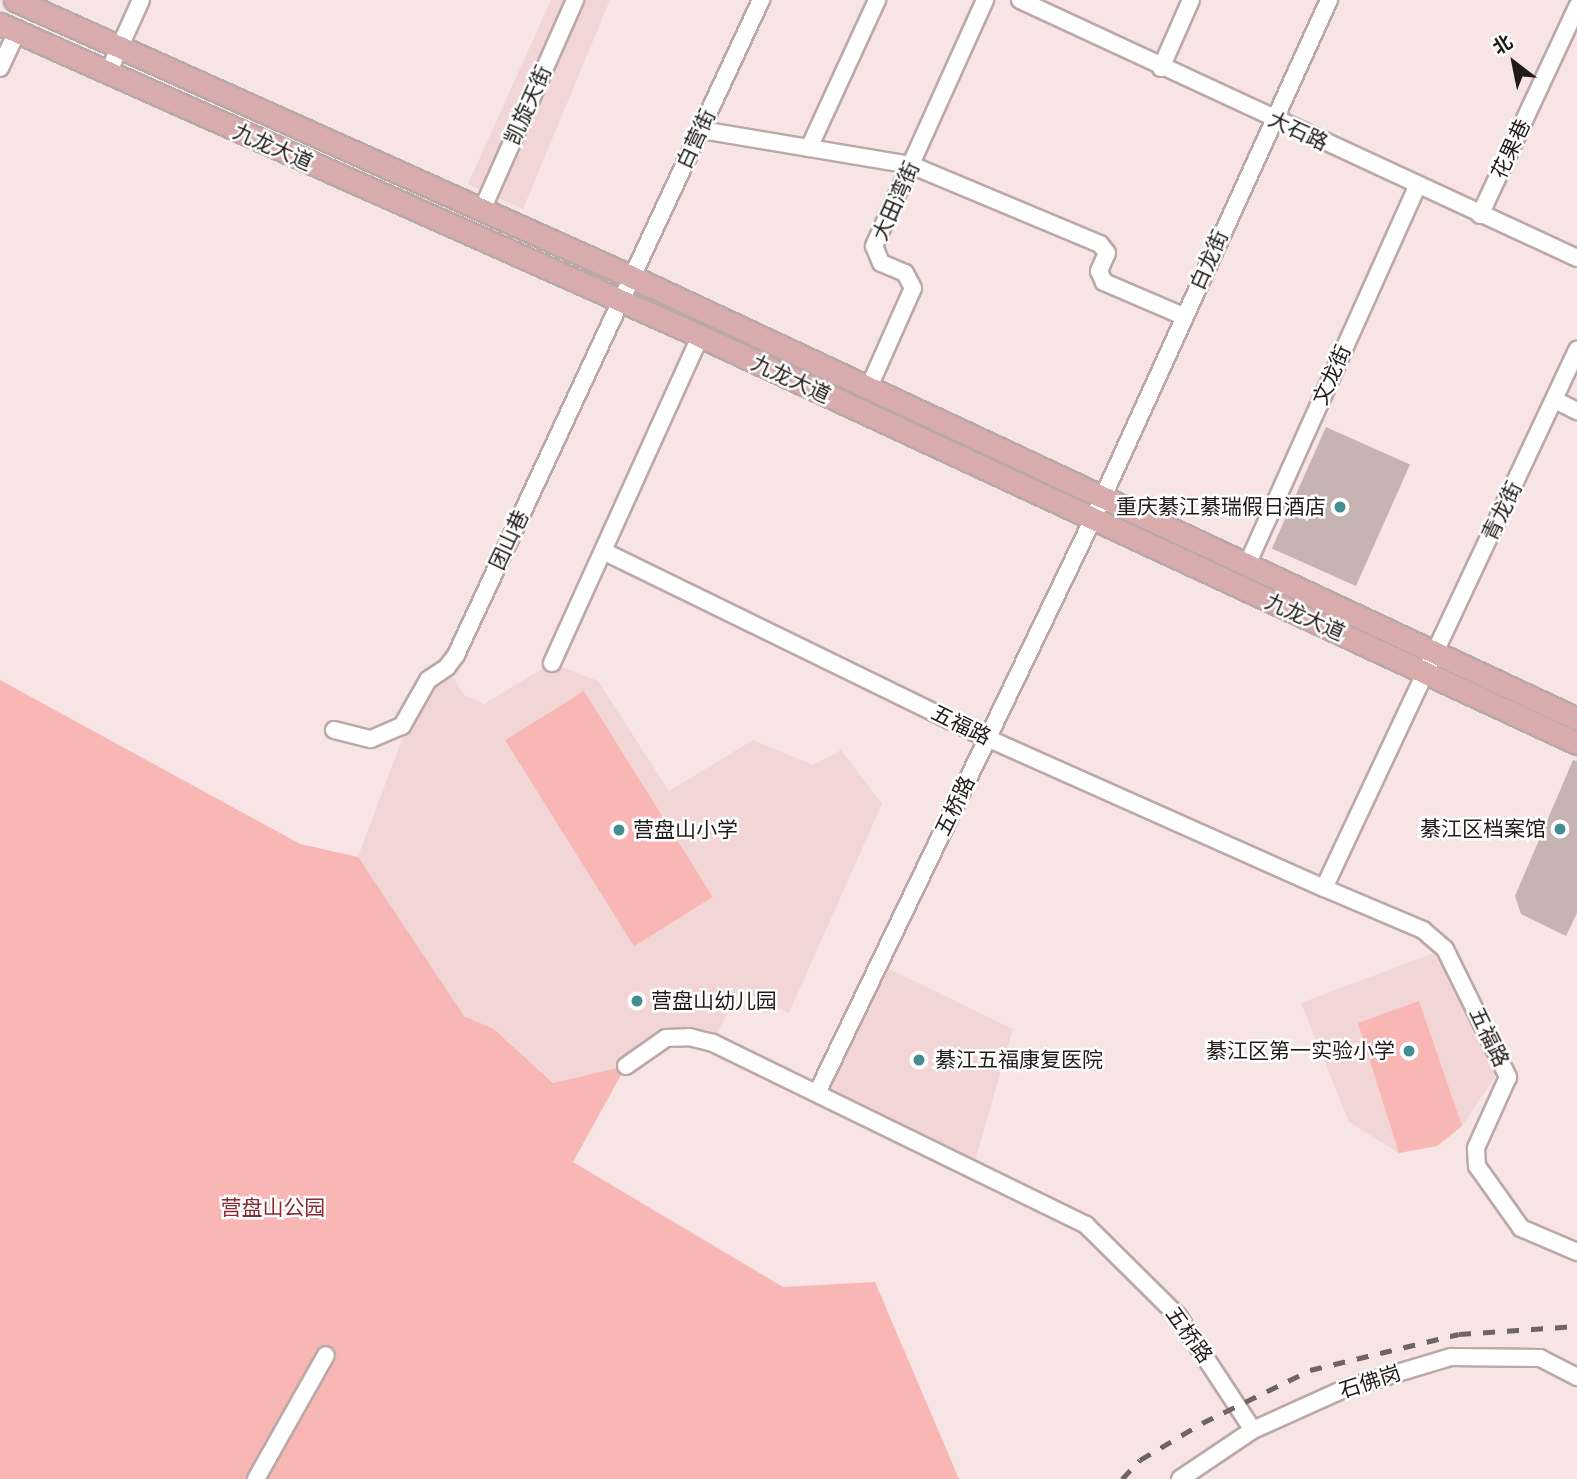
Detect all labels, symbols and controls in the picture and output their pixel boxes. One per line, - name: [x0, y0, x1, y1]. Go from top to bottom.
- north arrow: [1479, 28, 1549, 98]
- text: 北: [1488, 29, 1518, 61]
- street label: 凯旋天街: [499, 62, 557, 148]
- street label: 白营街: [671, 105, 721, 173]
- street label: 大石路: [1264, 106, 1332, 156]
- street label: 花果巷: [1486, 115, 1536, 183]
- street label: 九龙大道: [230, 118, 316, 176]
- street label: 大田湾街: [867, 158, 925, 244]
- street label: 白龙街: [1185, 226, 1233, 294]
- street label: 文龙街: [1308, 341, 1356, 409]
- street label: 九龙大道: [748, 350, 834, 408]
- street label: 青龙街: [1477, 477, 1527, 545]
- place label: 重庆綦江綦瑞假日酒店: [1116, 494, 1326, 520]
- marker: 重庆綦江綦瑞假日酒店: [1332, 499, 1348, 515]
- street label: 团山巷: [484, 506, 534, 574]
- street label: 九龙大道: [1262, 588, 1348, 646]
- street label: 五福路: [927, 700, 995, 750]
- street label: 五桥路: [930, 772, 980, 840]
- place label: 綦江区档案馆: [1420, 816, 1546, 842]
- place label: 营盘山小学: [633, 817, 738, 843]
- marker: 綦江区档案馆: [1552, 821, 1568, 837]
- marker: 营盘山小学: [611, 822, 627, 838]
- place label: 营盘山幼儿园: [651, 988, 777, 1014]
- marker: 营盘山幼儿园: [629, 993, 645, 1009]
- street label: 五福路: [1464, 1003, 1514, 1071]
- place label: 綦江区第一实验小学: [1206, 1038, 1395, 1064]
- marker: 綦江区第一实验小学: [1401, 1043, 1417, 1059]
- place label: 綦江五福康复医院: [935, 1047, 1103, 1073]
- marker: 綦江五福康复医院: [909, 1050, 929, 1070]
- park label: 营盘山公园: [221, 1195, 325, 1221]
- street label: 五桥路: [1160, 1302, 1218, 1368]
- street label: 石佛岗: [1336, 1360, 1404, 1404]

